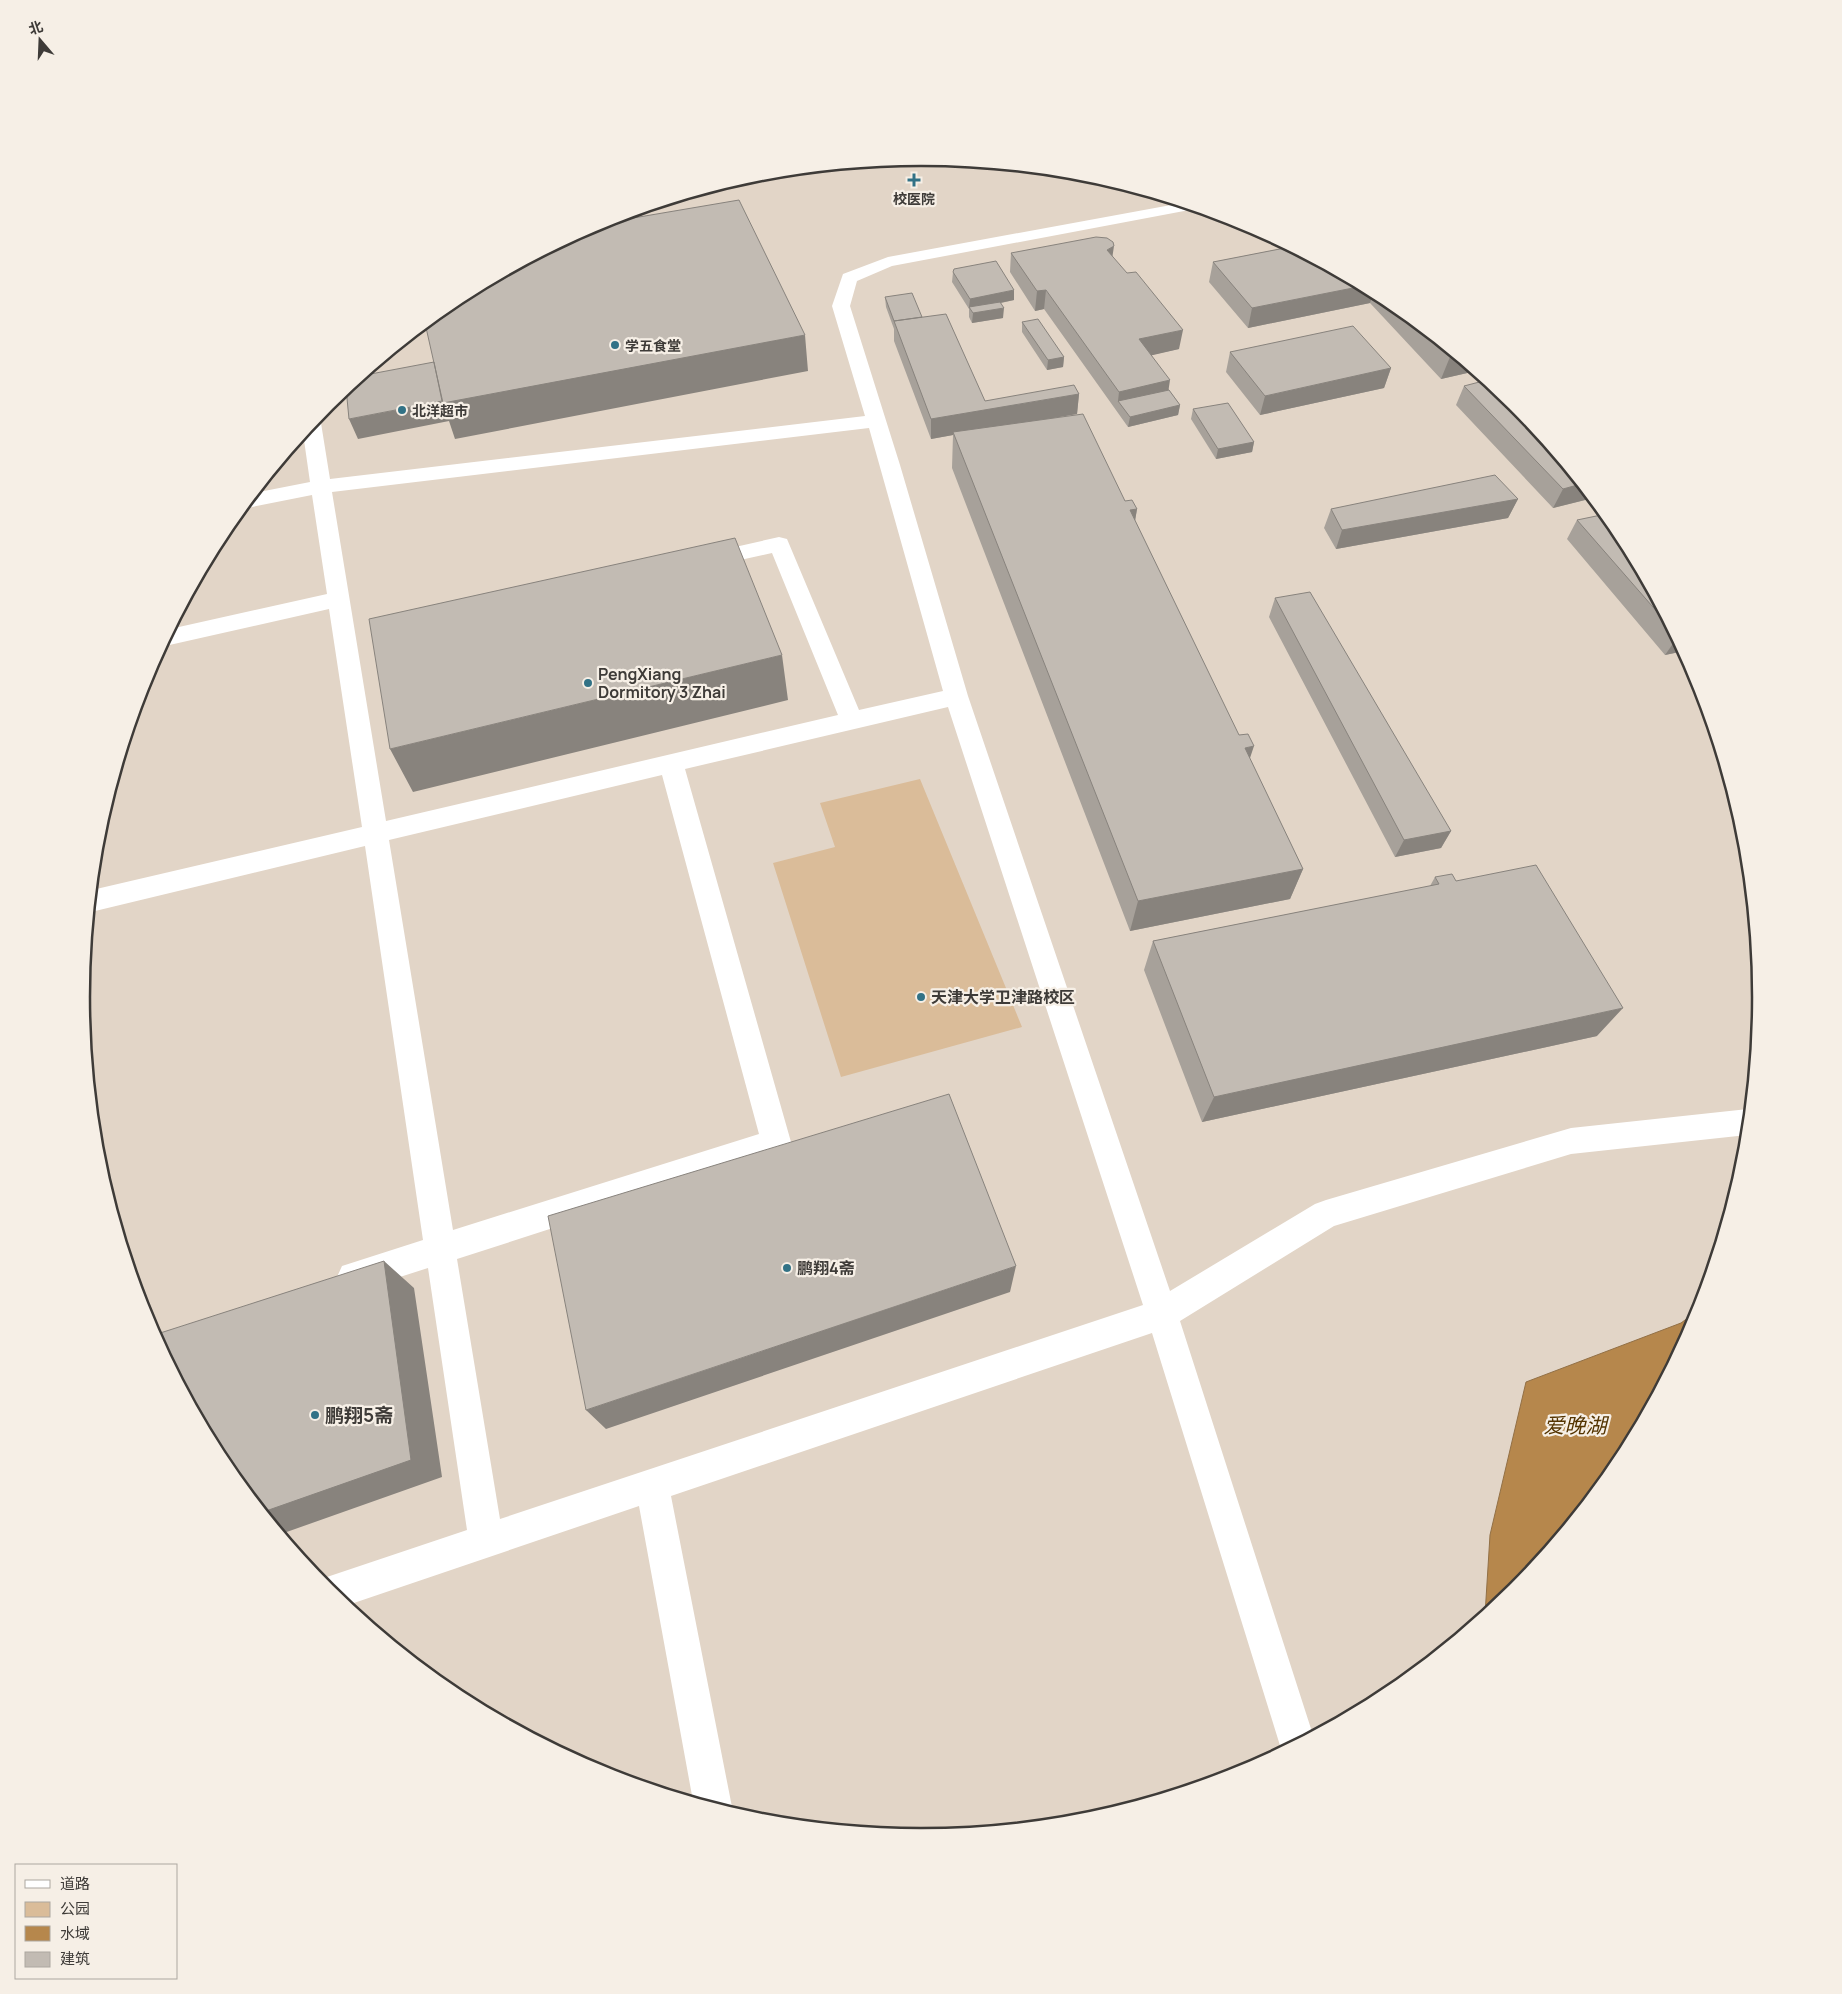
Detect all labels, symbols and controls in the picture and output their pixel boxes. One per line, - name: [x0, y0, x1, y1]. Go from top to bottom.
- north arrow: [15, 15, 65, 65]
- text: 北: [26, 16, 45, 38]
- marker: 校医院: [907, 173, 921, 187]
- place label: 校医院: [893, 189, 935, 208]
- place label: 学五食堂: [625, 336, 681, 355]
- marker: 学五食堂: [609, 339, 621, 351]
- place label: 北洋超市: [412, 401, 468, 420]
- marker: 北洋超市: [396, 404, 408, 416]
- place label: PengXiang Dormitory 3 Zhai: [598, 663, 726, 703]
- marker: PengXiang Dormitory 3 Zhai: [582, 677, 594, 689]
- place label: 天津大学卫津路校区: [931, 986, 1075, 1008]
- marker: 天津大学卫津路校区: [915, 991, 927, 1003]
- place label: 鹏翔4斋: [797, 1257, 855, 1279]
- marker: 鹏翔4斋: [781, 1262, 793, 1274]
- place label: 鹏翔5斋: [325, 1402, 393, 1428]
- marker: 鹏翔5斋: [309, 1409, 321, 1421]
- water label: 爱晚湖: [1544, 1411, 1609, 1439]
- legend: [15, 1864, 178, 1979]
- text: 道路: [60, 1873, 90, 1894]
- text: 公园: [60, 1898, 90, 1919]
- text: 水域: [60, 1923, 90, 1944]
- text: 建筑: [60, 1948, 90, 1969]

